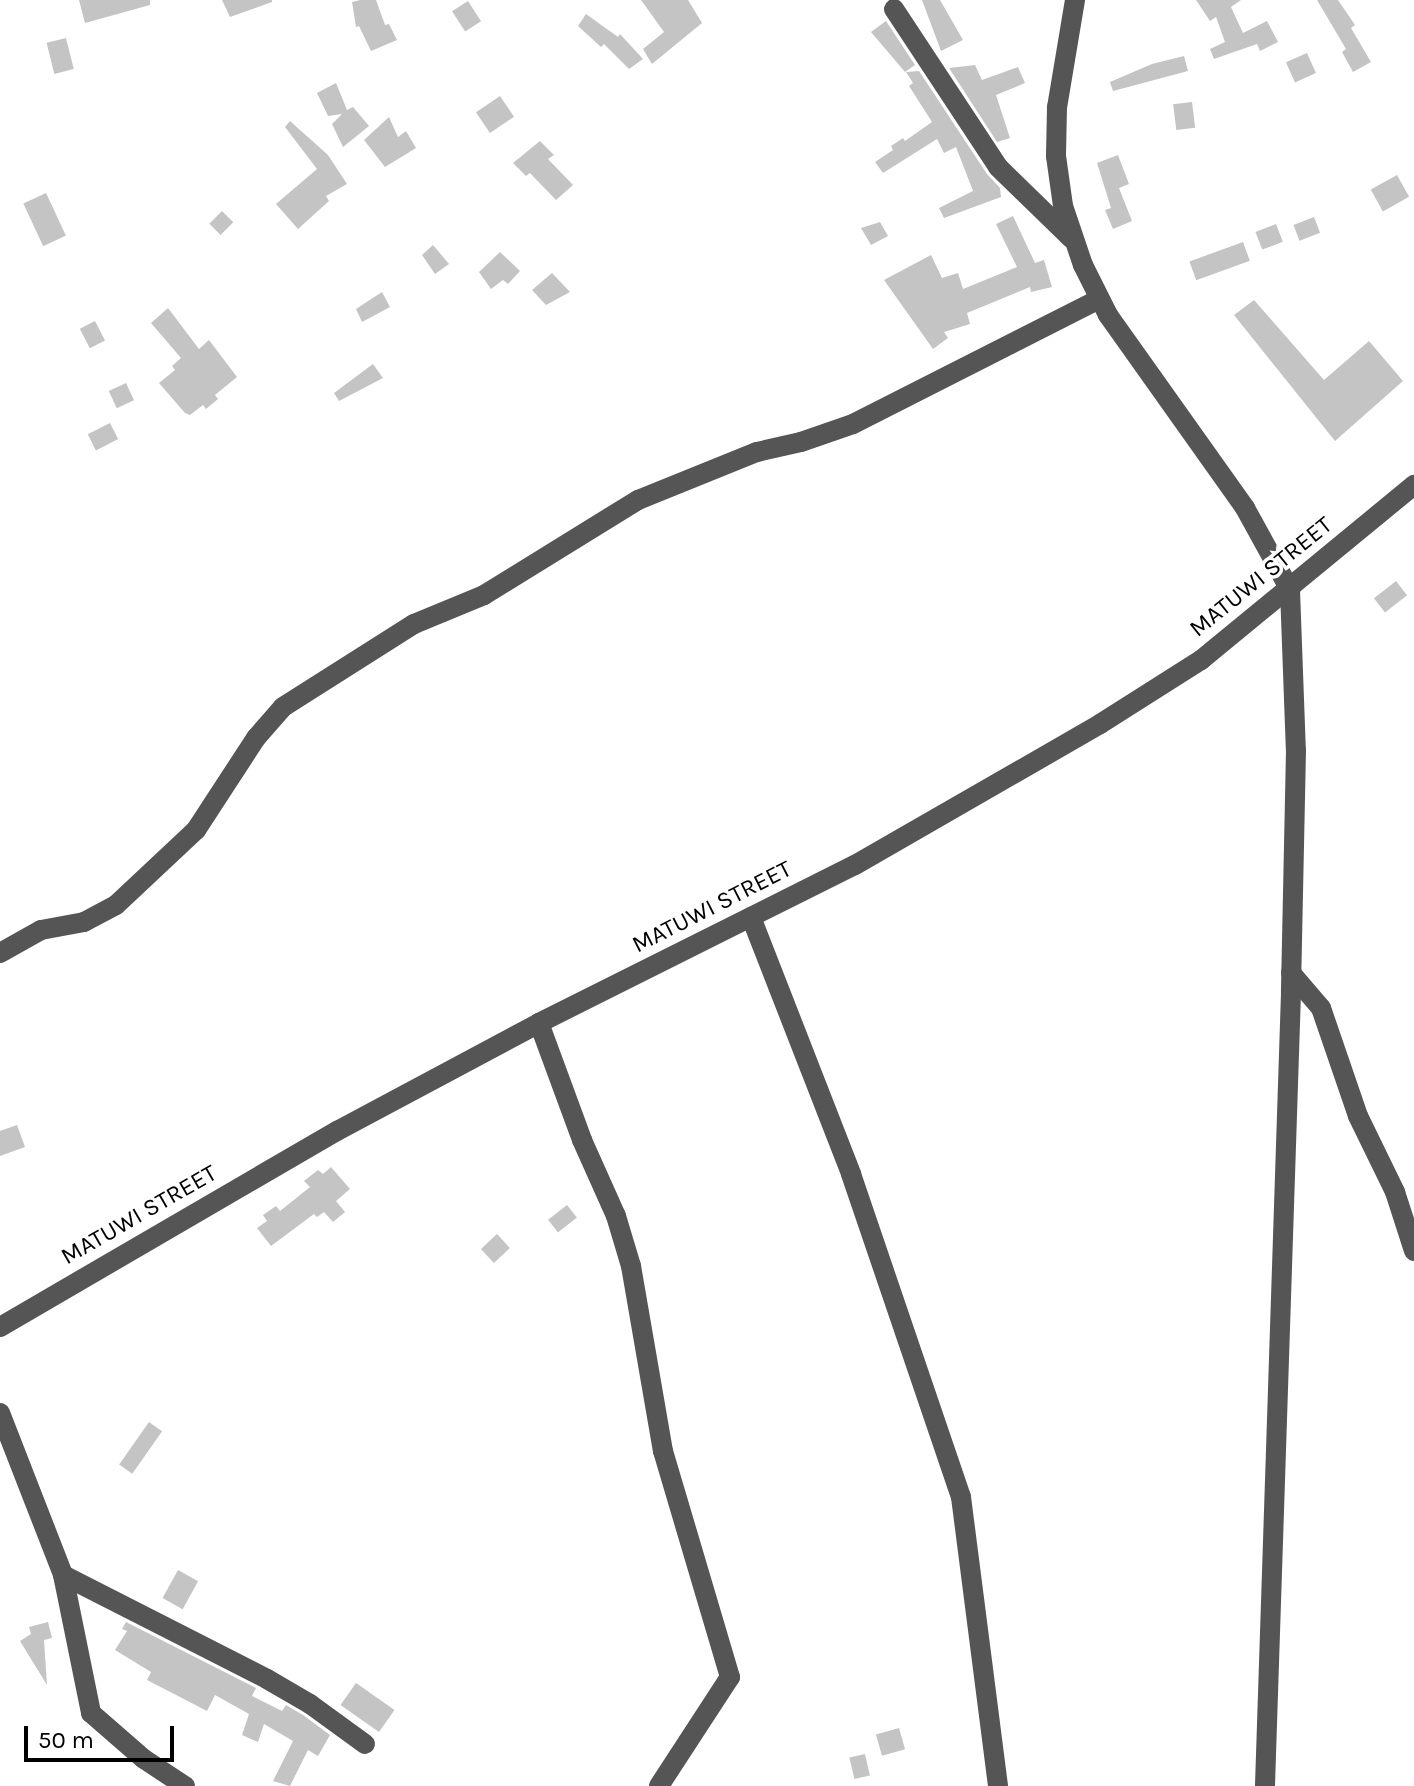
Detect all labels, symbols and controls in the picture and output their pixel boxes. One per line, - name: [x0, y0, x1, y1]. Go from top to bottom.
- street label: MATUWI STREET: [1184, 511, 1338, 643]
- street label: MATUWI STREET: [628, 854, 796, 960]
- street label: MATUWI STREET: [56, 1159, 222, 1271]
- scale bar: [28, 1710, 178, 1760]
- text: 50 m: [38, 1726, 94, 1754]

